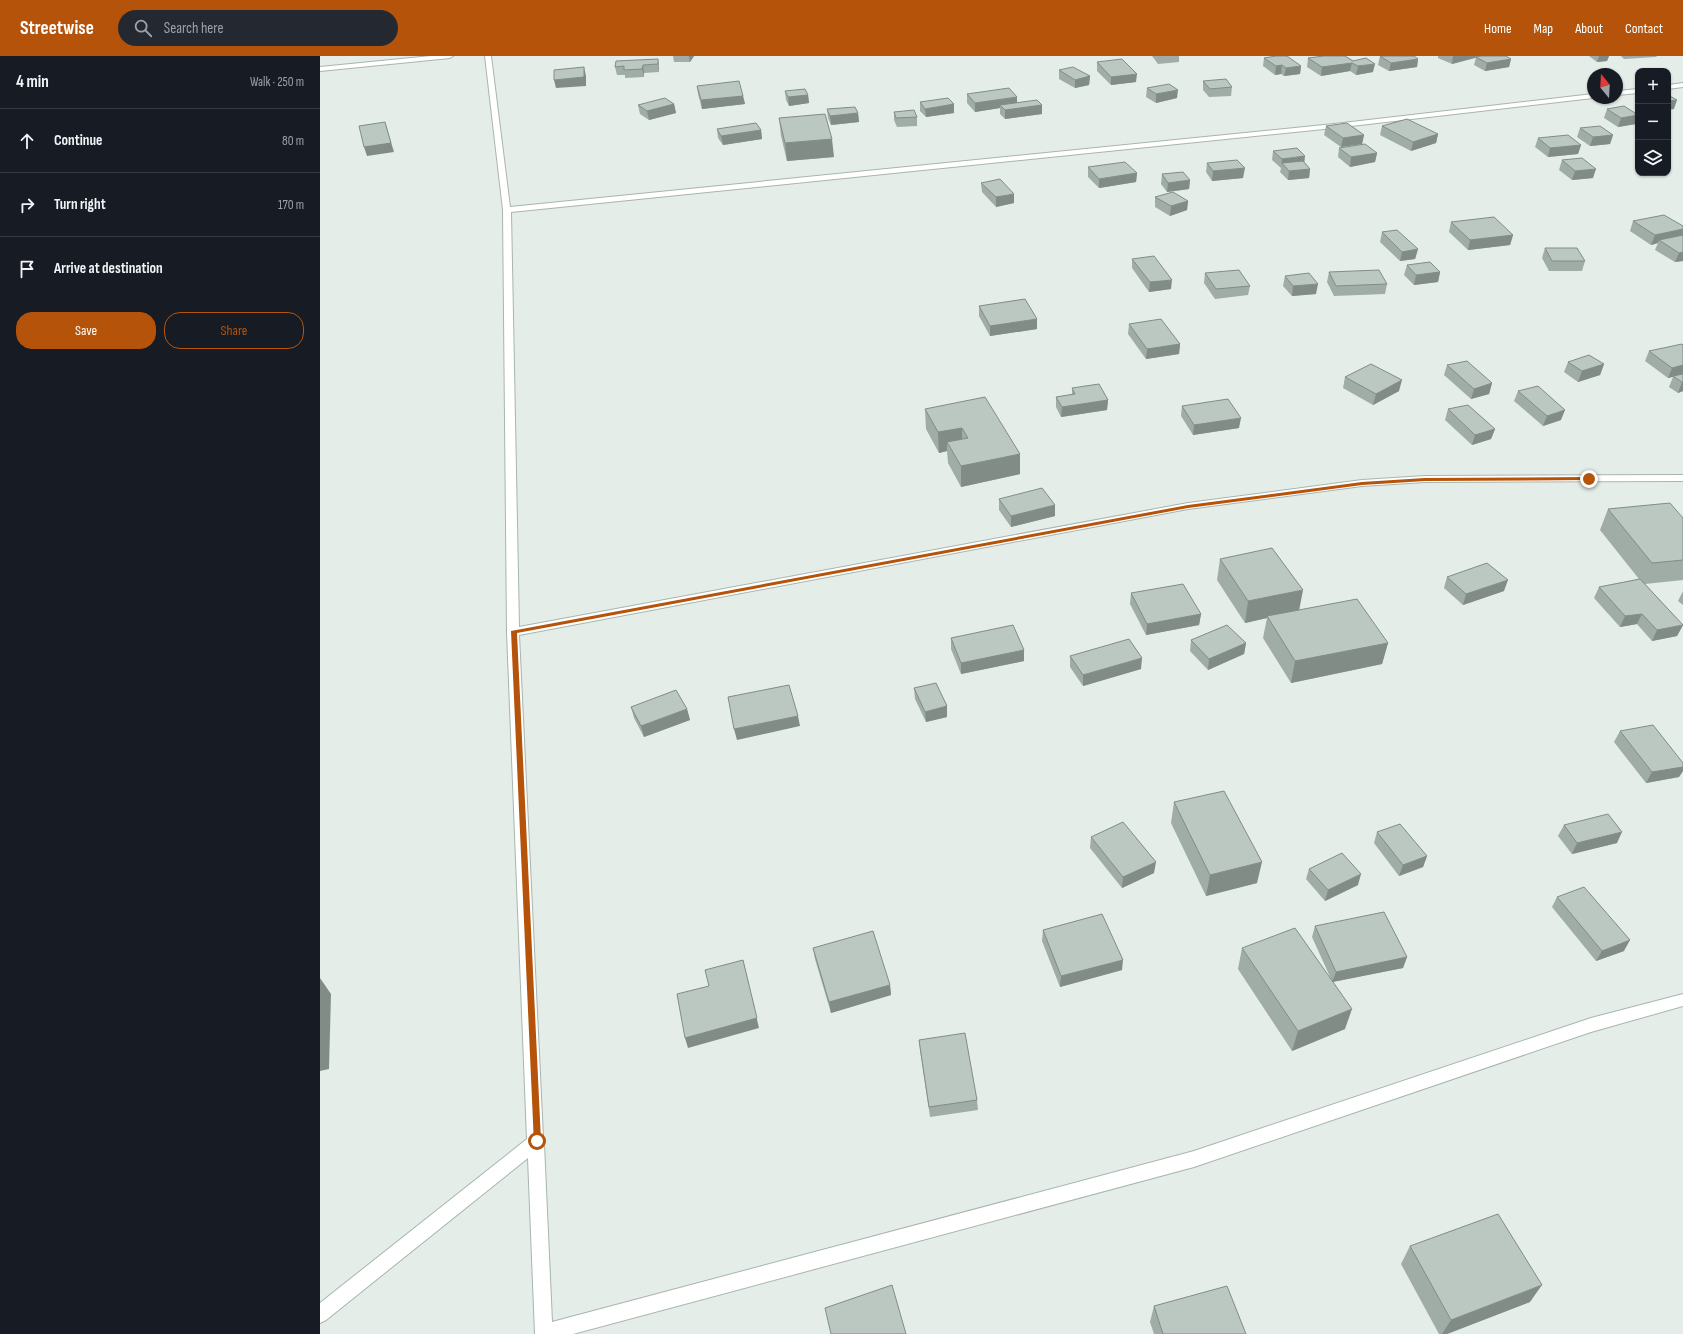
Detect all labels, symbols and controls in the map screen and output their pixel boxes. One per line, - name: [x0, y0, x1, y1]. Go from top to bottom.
- search box: [118, 10, 398, 46]
- text: Streetwise: [20, 17, 94, 40]
- icon: search: [132, 17, 154, 39]
- text: Search here: [164, 19, 223, 38]
- text: Home: [1484, 20, 1512, 37]
- text: Map: [1534, 20, 1553, 37]
- text: About: [1575, 20, 1603, 37]
- text: Contact: [1625, 20, 1663, 37]
- north arrow: [1587, 68, 1623, 104]
- map controls: [1635, 68, 1671, 176]
- button: +: [1635, 68, 1671, 104]
- text: 4 min: [16, 72, 49, 92]
- text: Walk · 250 m: [250, 74, 304, 90]
- button: −: [1635, 104, 1671, 140]
- icon: ahead: [16, 130, 38, 152]
- text: Continue: [54, 131, 103, 150]
- text: 80 m: [282, 133, 304, 149]
- button: layers: [1635, 140, 1671, 176]
- icon: right: [16, 194, 38, 216]
- text: Turn right: [54, 195, 106, 214]
- text: 170 m: [278, 197, 304, 213]
- icon: arrive: [16, 258, 38, 280]
- text: Arrive at destination: [54, 259, 163, 278]
- button: Save: [16, 312, 156, 349]
- button: Share: [164, 312, 304, 349]
- route end: [1580, 470, 1598, 488]
- route start: [528, 1132, 546, 1150]

